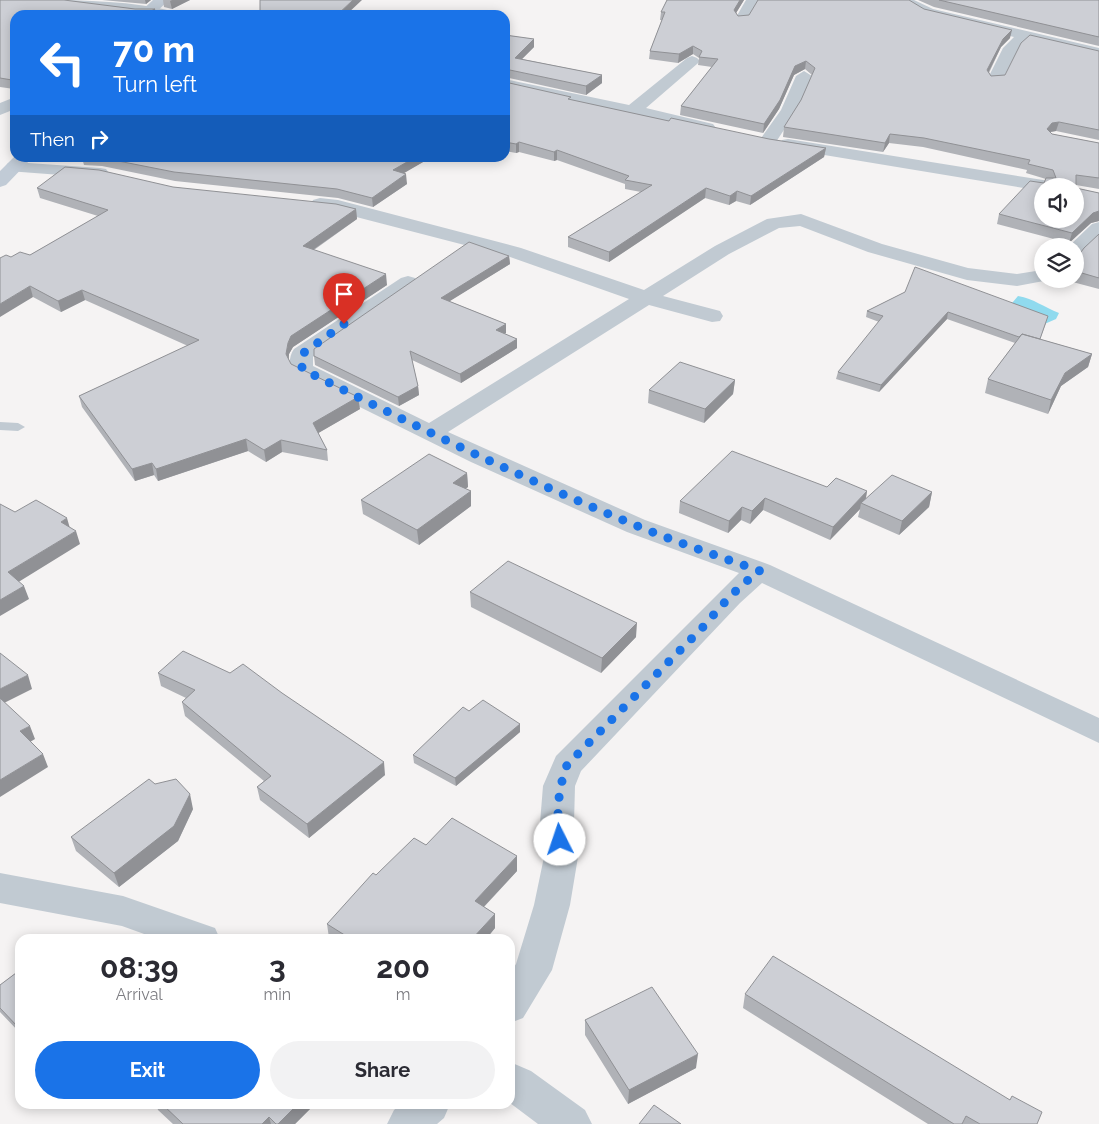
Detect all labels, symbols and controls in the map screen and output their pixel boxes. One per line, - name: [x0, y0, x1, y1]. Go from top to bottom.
- text: 70 m: [113, 29, 195, 70]
- icon: left: [30, 30, 95, 95]
- text: Turn left: [113, 71, 197, 97]
- icon: right: [85, 125, 113, 153]
- text: Then: [30, 128, 75, 150]
- map controls: [1034, 178, 1084, 288]
- button: sound: [1034, 178, 1084, 228]
- button: layers: [1034, 238, 1084, 288]
- pin: [323, 273, 365, 324]
- icon: arrive: [330, 280, 358, 308]
- position arrow: [533, 813, 585, 865]
- text: 08:39: [100, 950, 178, 985]
- text: 3: [269, 950, 286, 985]
- text: 200: [376, 950, 430, 985]
- text: Arrival: [116, 985, 163, 1004]
- text: min: [264, 985, 291, 1004]
- text: m: [396, 985, 410, 1004]
- button: Exit: [35, 1041, 260, 1099]
- button: Share: [270, 1041, 495, 1099]

